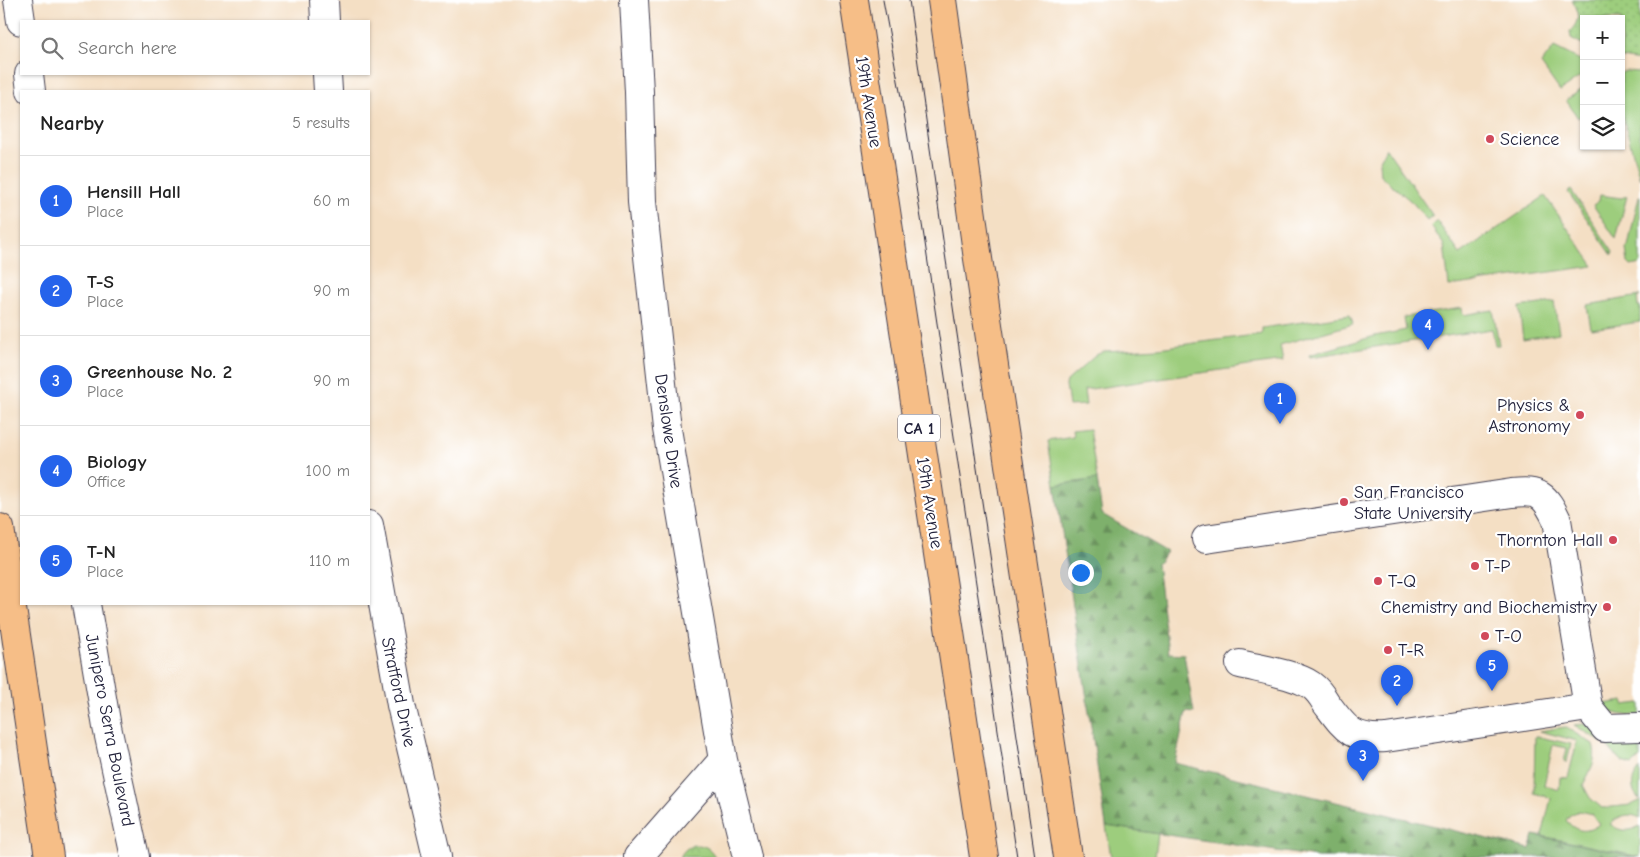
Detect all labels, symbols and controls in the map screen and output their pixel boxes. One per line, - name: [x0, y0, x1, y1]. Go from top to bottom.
- map controls: [1580, 15, 1625, 150]
- button: +: [1580, 15, 1625, 60]
- search box: [20, 20, 370, 75]
- icon: search: [38, 34, 66, 62]
- text: Search here: [78, 37, 177, 59]
- street label: 19th Avenue: [851, 55, 886, 149]
- button: −: [1580, 60, 1625, 105]
- button: layers: [1580, 105, 1625, 150]
- text: Nearby: [40, 111, 104, 135]
- text: 5 results: [292, 114, 350, 132]
- place label: Science: [1500, 129, 1559, 150]
- marker: Science: [1484, 133, 1496, 145]
- text: Hensill Hall: [87, 181, 181, 203]
- text: 1: [53, 192, 59, 210]
- text: 60 m: [313, 192, 350, 210]
- text: Place: [87, 203, 123, 221]
- text: T-S: [87, 271, 114, 293]
- text: 2: [52, 282, 60, 300]
- text: 90 m: [313, 282, 350, 300]
- text: Place: [87, 293, 123, 311]
- pin: 4: [1412, 309, 1444, 350]
- text: Greenhouse No. 2: [87, 361, 232, 383]
- text: 3: [52, 372, 60, 390]
- text: 90 m: [313, 372, 350, 390]
- street label: Denslowe Drive: [650, 373, 687, 490]
- text: Place: [87, 383, 123, 401]
- pin: 1: [1264, 383, 1296, 424]
- place label: Physics & Astronomy: [1488, 395, 1571, 437]
- marker: Physics & Astronomy: [1574, 409, 1586, 421]
- road number: CA 1: [898, 414, 940, 442]
- text: Biology: [87, 451, 146, 473]
- street label: 19th Avenue: [912, 456, 947, 550]
- text: 4: [52, 462, 60, 480]
- text: 100 m: [306, 462, 350, 480]
- text: Office: [87, 473, 126, 491]
- place label: San Francisco State University: [1354, 482, 1473, 524]
- marker: San Francisco State University: [1338, 496, 1350, 508]
- place label: Thornton Hall: [1497, 530, 1603, 551]
- marker: Thornton Hall: [1607, 534, 1619, 546]
- text: T-N: [87, 541, 116, 563]
- text: 5: [52, 552, 60, 570]
- text: 110 m: [309, 552, 350, 570]
- place label: T-P: [1485, 556, 1510, 577]
- your location: [1068, 560, 1094, 586]
- marker: T-P: [1469, 560, 1481, 572]
- text: Place: [87, 563, 123, 581]
- place label: T-Q: [1388, 571, 1416, 592]
- marker: T-Q: [1372, 575, 1384, 587]
- place label: Chemistry and Biochemistry: [1381, 597, 1598, 618]
- marker: Chemistry and Biochemistry: [1601, 601, 1613, 613]
- place label: T-O: [1495, 626, 1522, 647]
- marker: T-O: [1479, 630, 1491, 642]
- street label: Junipero Serra Boulevard: [80, 632, 139, 828]
- street label: Stratford Drive: [377, 635, 420, 749]
- place label: T-R: [1398, 640, 1424, 661]
- marker: T-R: [1382, 644, 1394, 656]
- pin: 5: [1476, 650, 1508, 691]
- pin: 2: [1381, 665, 1413, 706]
- pin: 3: [1347, 740, 1379, 781]

